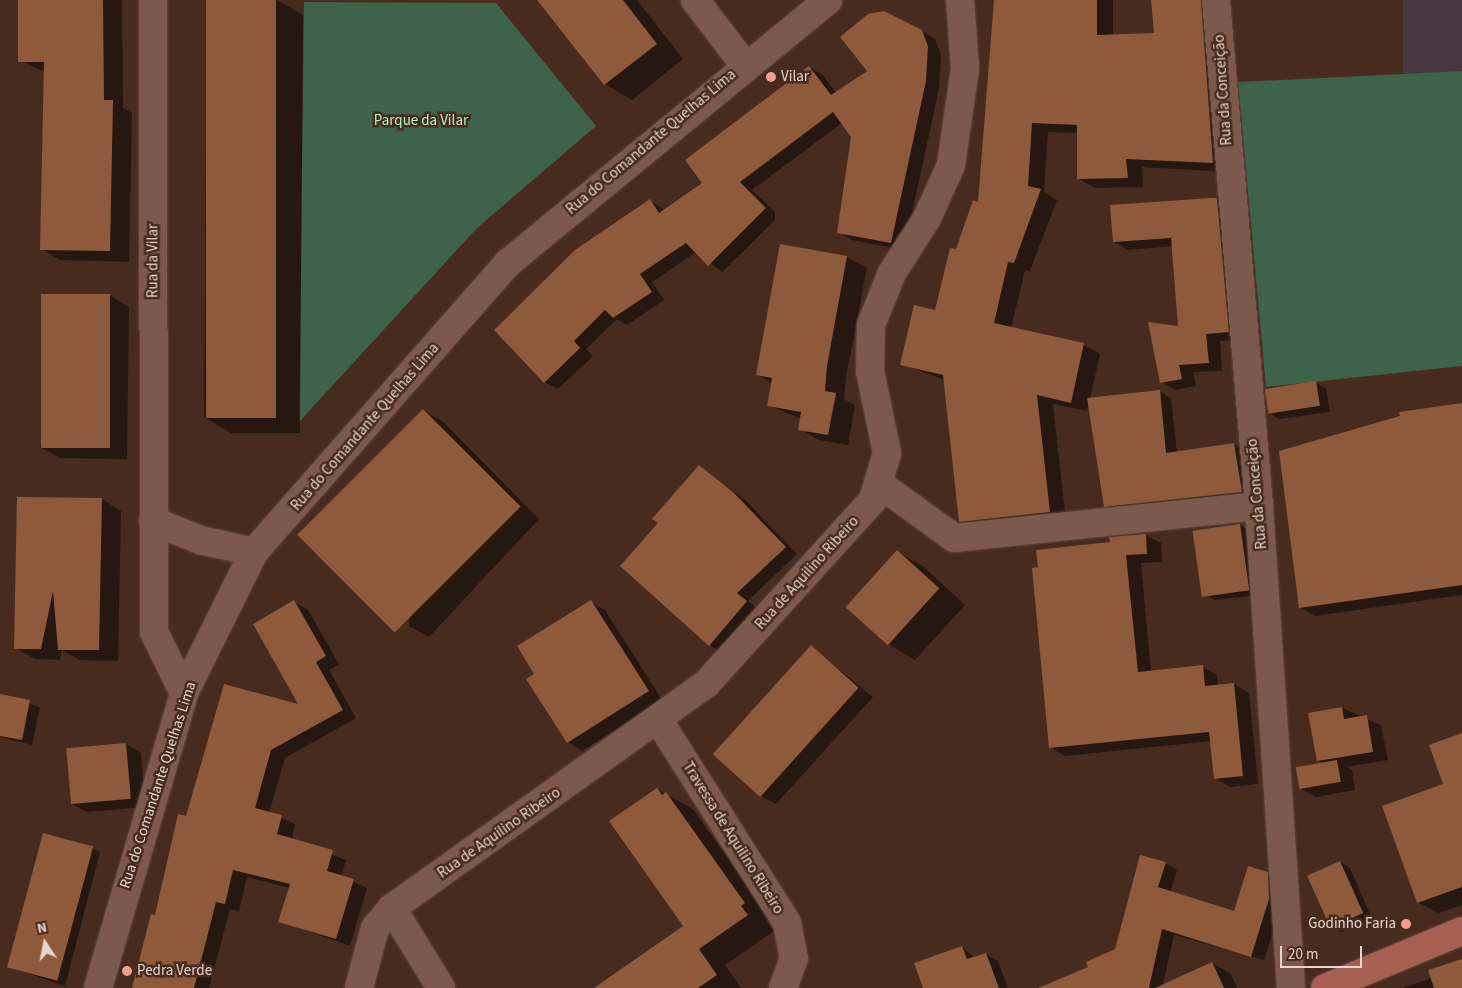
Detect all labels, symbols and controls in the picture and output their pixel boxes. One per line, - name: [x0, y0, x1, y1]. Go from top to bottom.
- street label: Rua da Conceição: [1210, 34, 1236, 146]
- street label: Rua do Comandante Quelhas Lima: [562, 66, 740, 218]
- place label: Vilar: [781, 68, 809, 86]
- marker: Vilar: [765, 71, 777, 83]
- park label: Parque da Vilar: [374, 112, 468, 130]
- street label: Rua da Vilar: [144, 224, 162, 298]
- street label: Rua do Comandante Quelhas Lima: [287, 339, 443, 515]
- street label: Rua da Conceição: [1243, 438, 1271, 550]
- street label: Rua de Aquilino Ribeiro: [751, 513, 863, 633]
- street label: Rua do Comandante Quelhas Lima: [116, 679, 200, 891]
- street label: Travessa de Aquilino Ribeiro: [679, 759, 787, 917]
- street label: Rua de Aquilino Ribeiro: [434, 784, 564, 882]
- place label: Godinho Faria: [1308, 915, 1396, 933]
- north arrow: [20, 918, 70, 968]
- text: N: [36, 918, 49, 939]
- marker: Godinho Faria: [1400, 918, 1412, 930]
- scale bar: [1282, 936, 1364, 968]
- text: 20 m: [1288, 944, 1318, 965]
- place label: Pedra Verde: [137, 962, 212, 980]
- marker: Pedra Verde: [121, 965, 133, 977]

